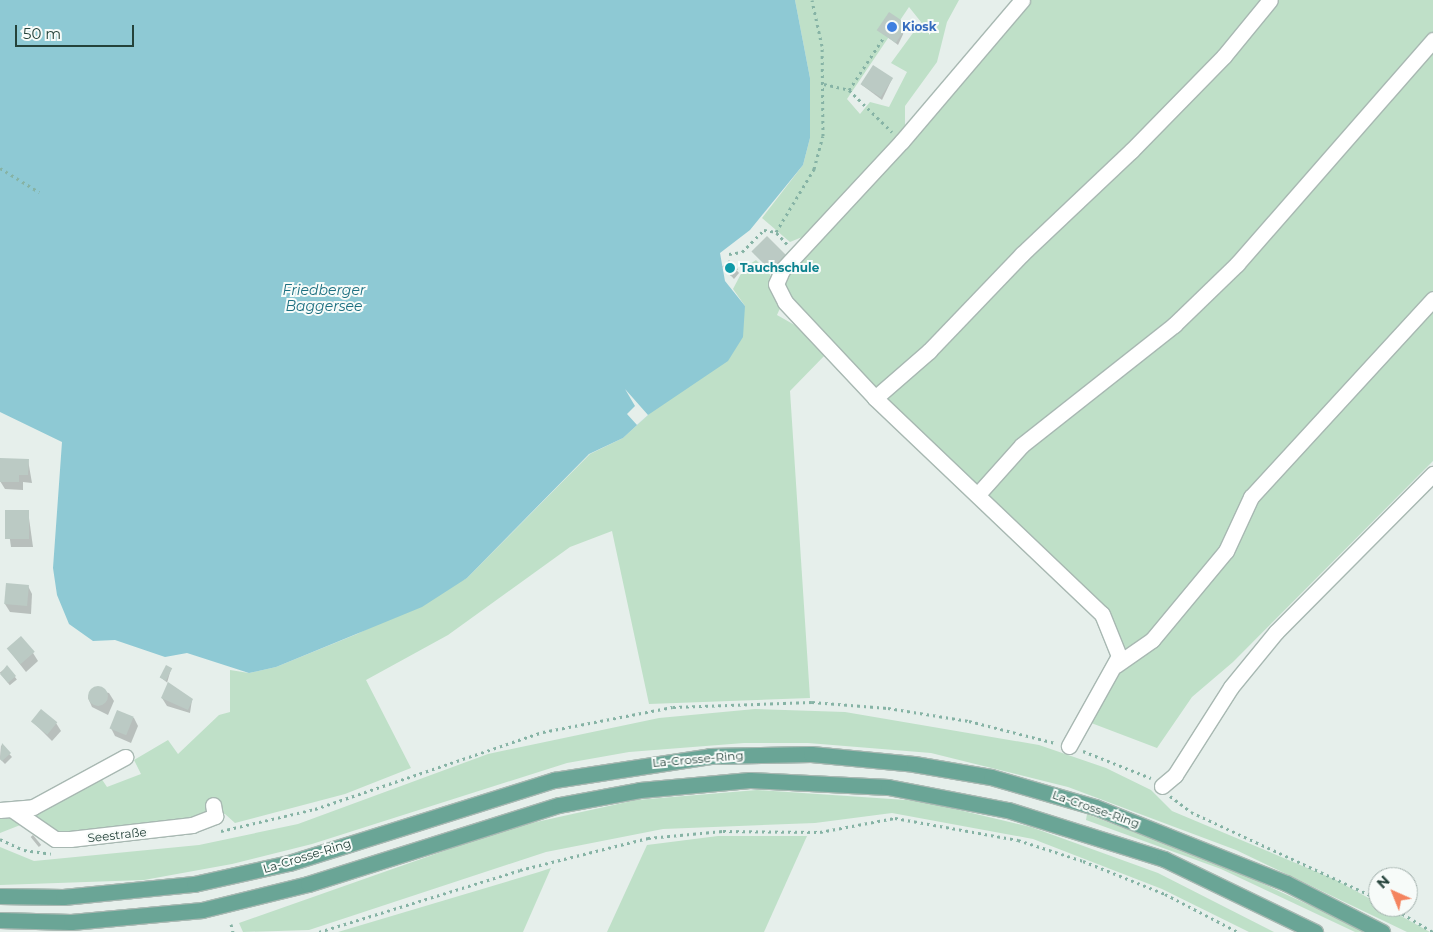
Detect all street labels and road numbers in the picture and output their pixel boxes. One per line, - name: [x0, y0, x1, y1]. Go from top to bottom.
- street label: La-Crosse-Ring: [652, 748, 744, 770]
- street label: La-Crosse-Ring: [1050, 787, 1142, 831]
- street label: Seestraße: [87, 825, 147, 845]
- street label: La-Crosse-Ring: [261, 836, 353, 876]

